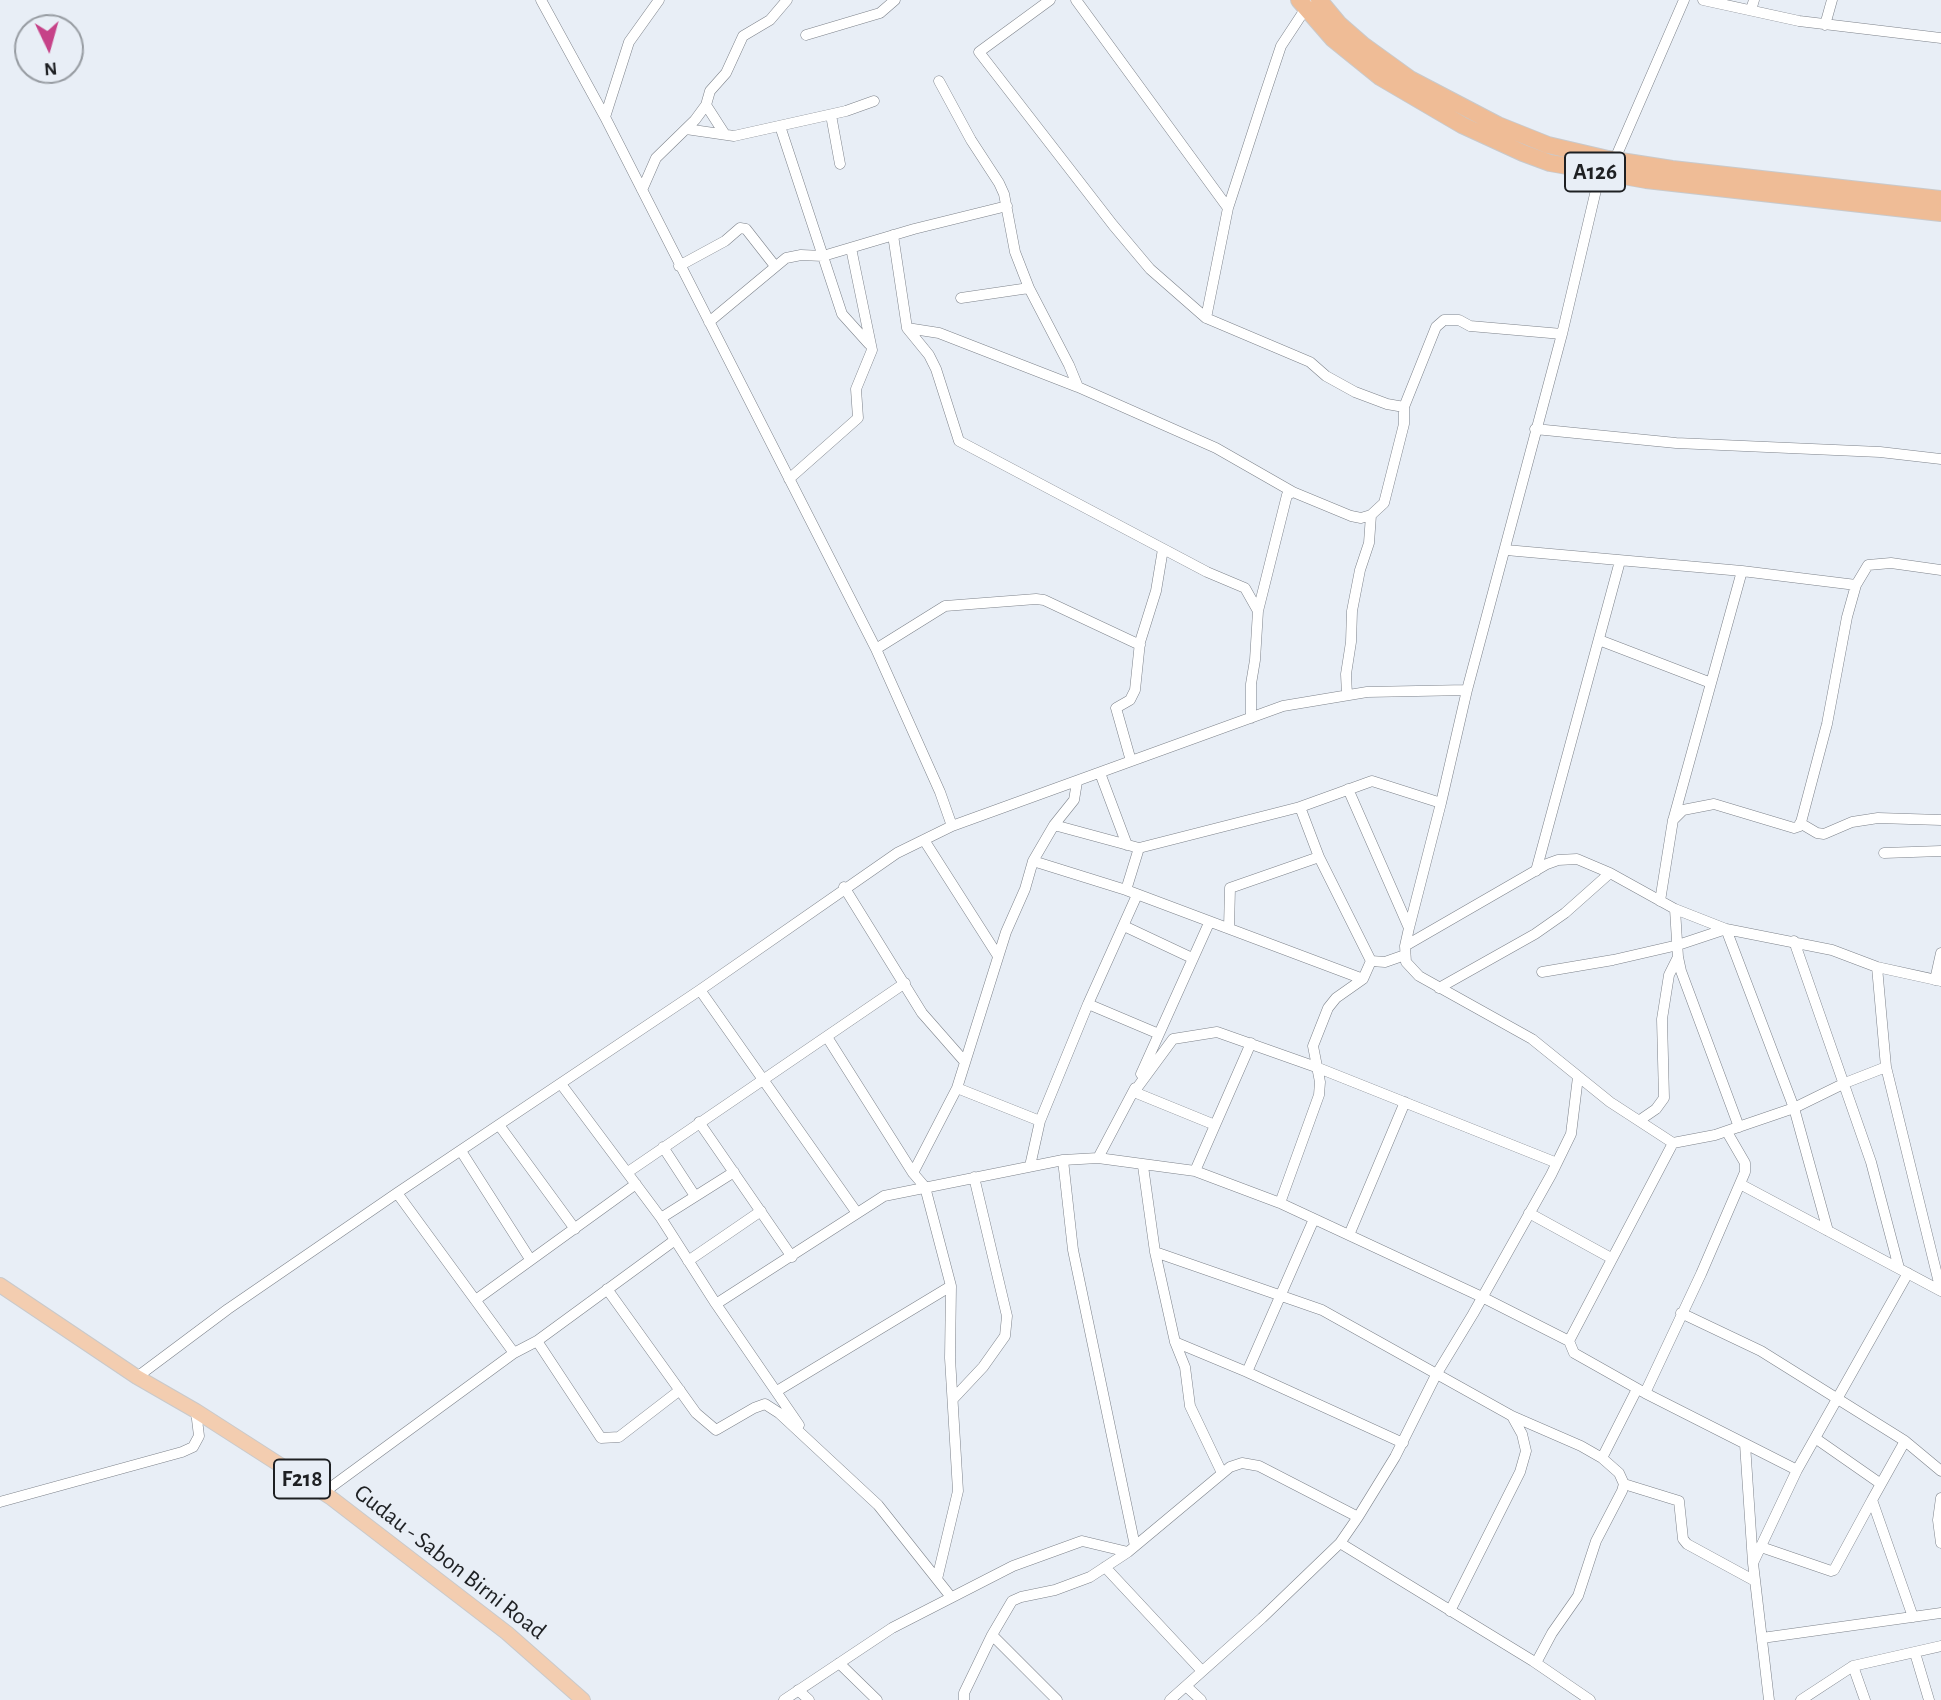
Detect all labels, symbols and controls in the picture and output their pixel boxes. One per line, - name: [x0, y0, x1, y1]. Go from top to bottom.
- north arrow: [14, 14, 84, 84]
- text: N: [43, 58, 58, 78]
- road number: A126: [1565, 153, 1625, 192]
- road number: F218: [274, 1460, 330, 1498]
- street label: Gudau - Sabon Birni Road: [348, 1478, 552, 1646]

